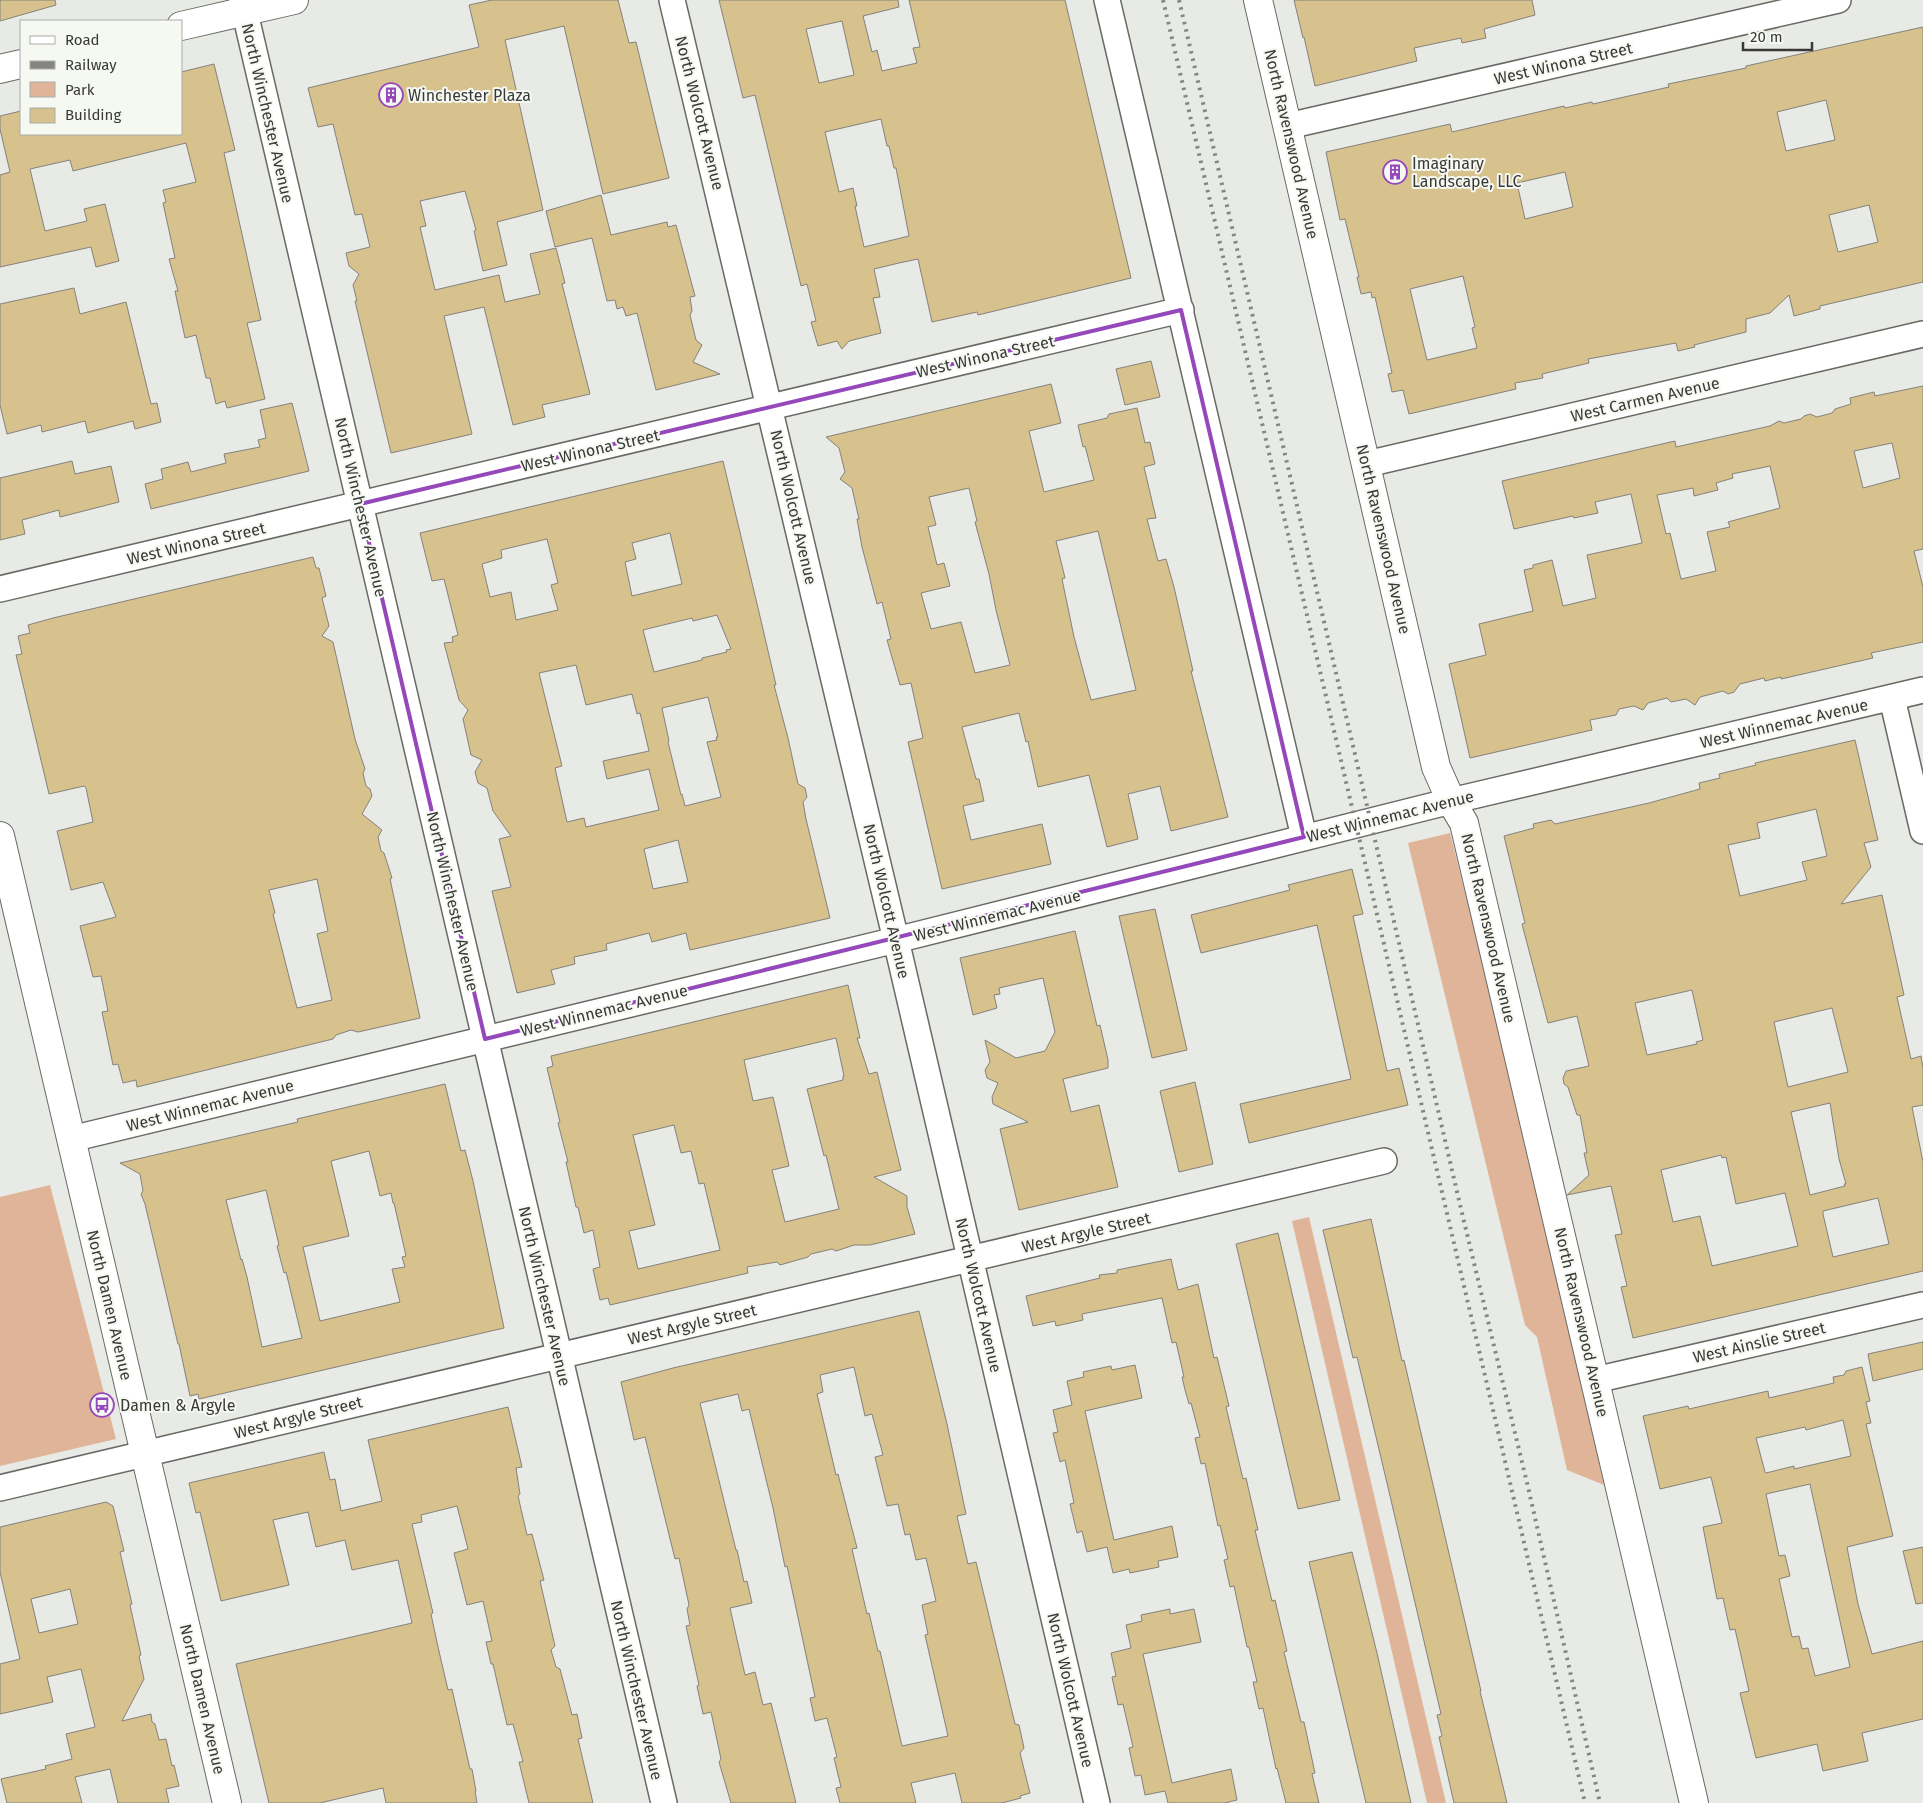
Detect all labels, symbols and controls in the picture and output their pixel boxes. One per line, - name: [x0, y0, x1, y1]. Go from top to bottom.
- legend: [20, 20, 182, 135]
- scale bar: [1743, 20, 1812, 52]
- street label: North Winchester Avenue: [238, 21, 297, 205]
- text: 20 m: [1750, 28, 1783, 46]
- text: Road: [65, 31, 100, 49]
- street label: North Wolcott Avenue: [671, 34, 728, 192]
- street label: West Winona Street: [1492, 38, 1634, 89]
- street label: North Ravenswood Avenue: [1260, 47, 1323, 241]
- text: Railway: [65, 56, 117, 74]
- text: Park: [65, 81, 95, 99]
- building icon: Winchester Plaza: [378, 82, 404, 108]
- place label: Winchester Plaza: [408, 86, 531, 105]
- text: Building: [65, 106, 121, 124]
- place label: Imaginary Landscape, LLC: [1412, 154, 1521, 191]
- building icon: Imaginary Landscape, LLC: [1382, 159, 1408, 185]
- street label: West Winona Street: [914, 331, 1056, 382]
- street label: West Carmen Avenue: [1569, 373, 1721, 426]
- street label: North Winchester Avenue: [331, 415, 390, 599]
- street label: West Winona Street: [519, 425, 661, 476]
- street label: North Wolcott Avenue: [766, 428, 821, 586]
- street label: North Ravenswood Avenue: [1352, 442, 1415, 636]
- street label: West Winona Street: [125, 518, 267, 569]
- street label: West Winnemac Avenue: [1698, 695, 1870, 752]
- street label: West Winnemac Avenue: [1304, 786, 1476, 846]
- street label: North Winchester Avenue: [423, 809, 482, 993]
- street label: North Wolcott Avenue: [859, 822, 914, 980]
- street label: North Ravenswood Avenue: [1457, 831, 1520, 1025]
- street label: West Winnemac Avenue: [911, 885, 1083, 945]
- street label: West Winnemac Avenue: [518, 980, 690, 1040]
- street label: West Winnemac Avenue: [124, 1075, 296, 1135]
- street label: North Winchester Avenue: [515, 1204, 574, 1388]
- street label: West Argyle Street: [1020, 1208, 1153, 1257]
- street label: North Wolcott Avenue: [951, 1216, 1006, 1374]
- street label: North Ravenswood Avenue: [1550, 1225, 1613, 1419]
- street label: North Damen Avenue: [83, 1228, 136, 1382]
- street label: West Argyle Street: [626, 1300, 759, 1349]
- street label: West Ainslie Street: [1691, 1318, 1827, 1367]
- bus stop icon: Damen & Argyle: [89, 1392, 115, 1418]
- street label: West Argyle Street: [232, 1392, 364, 1443]
- place label: Damen & Argyle: [120, 1396, 235, 1415]
- street label: North Winchester Avenue: [607, 1598, 666, 1782]
- street label: North Wolcott Avenue: [1043, 1611, 1098, 1769]
- street label: North Damen Avenue: [176, 1622, 229, 1776]

